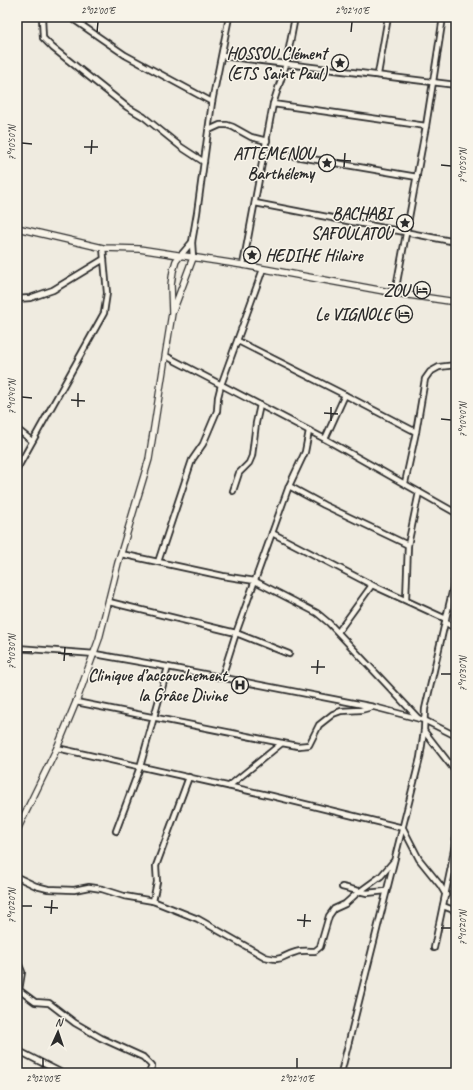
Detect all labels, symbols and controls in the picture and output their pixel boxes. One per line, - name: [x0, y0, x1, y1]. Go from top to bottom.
- text: 2°02'00"E: [81, 4, 117, 17]
- text: 2°02'10"E: [335, 4, 371, 17]
- place label: HOSSOU Clément (ETS Saint Paul): [226, 43, 329, 84]
- place icon: HOSSOU Clément (ETS Saint Paul): [330, 53, 350, 73]
- text: 7°10'50"N: [5, 124, 18, 160]
- place label: ATTEMENOU Barthélemy: [233, 143, 318, 184]
- text: 7°10'50"N: [456, 147, 469, 183]
- place icon: ATTEMENOU Barthélemy: [317, 153, 337, 173]
- place label: BACHABI SAFOULATOU: [311, 203, 396, 244]
- place icon: BACHABI SAFOULATOU: [395, 213, 415, 233]
- place icon: HEDIHE Hilaire: [242, 245, 262, 265]
- place label: HEDIHE Hilaire: [265, 245, 365, 266]
- place label: ZOU: [384, 280, 413, 301]
- hotel icon: ZOU: [412, 280, 432, 300]
- place label: Le VIGNOLE: [315, 304, 395, 325]
- hotel icon: Le VIGNOLE: [394, 304, 414, 324]
- text: 7°10'40"N: [5, 378, 18, 414]
- text: 7°10'40"N: [456, 401, 469, 437]
- text: 7°10'30"N: [5, 633, 18, 669]
- text: 7°10'30"N: [456, 655, 469, 691]
- place label: Clinique d’accouchement la Grâce Divine: [88, 665, 229, 706]
- hospital icon: Clinique d’accouchement la Grâce Divine: [230, 675, 250, 695]
- text: 7°10'20"N: [5, 887, 18, 923]
- text: 7°10'20"N: [456, 909, 469, 945]
- north arrow: [38, 1012, 78, 1052]
- text: N: [55, 1015, 64, 1029]
- text: 2°02'00"E: [26, 1072, 62, 1085]
- text: 2°02'10"E: [280, 1072, 316, 1085]

